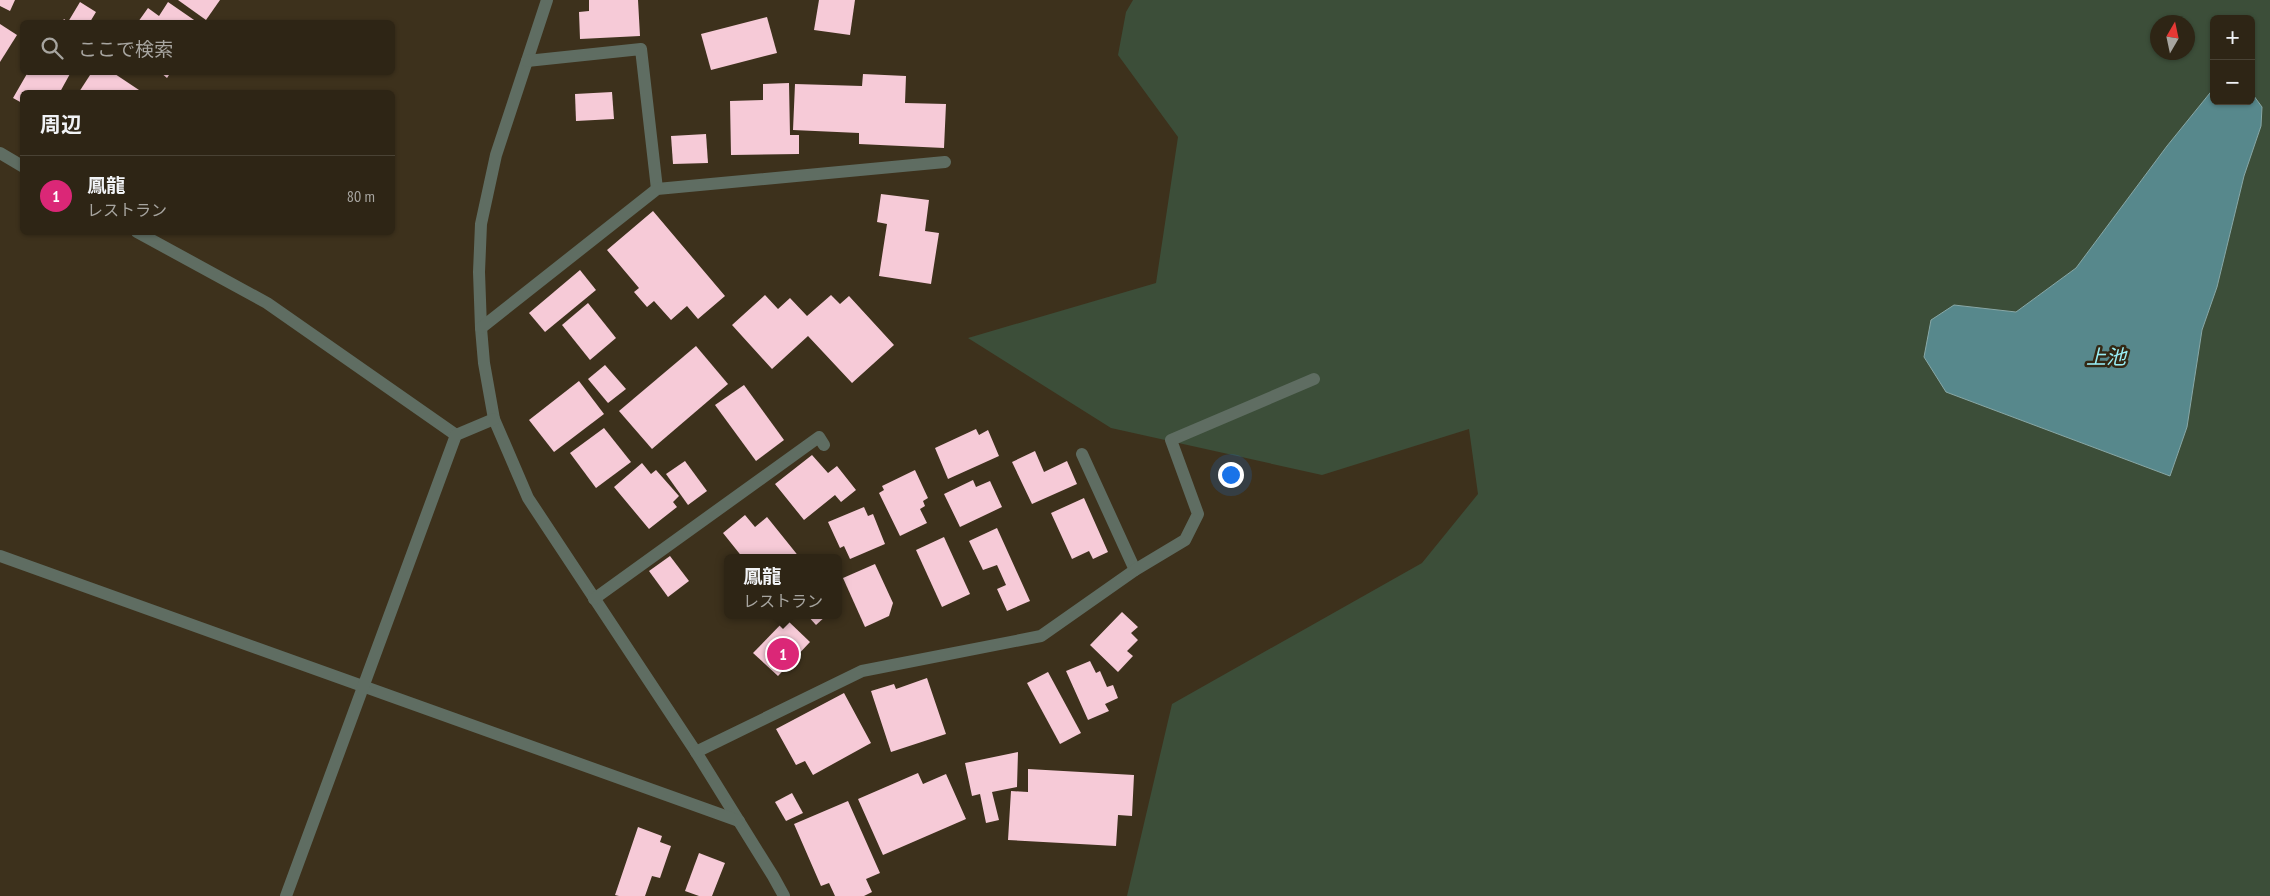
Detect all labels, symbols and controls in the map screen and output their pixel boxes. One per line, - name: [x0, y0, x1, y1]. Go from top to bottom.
- north arrow: [2150, 15, 2195, 60]
- map controls: [2210, 15, 2255, 105]
- button: +: [2210, 15, 2255, 60]
- search box: [20, 20, 395, 75]
- icon: search: [38, 34, 66, 62]
- text: ここで検索: [78, 37, 173, 61]
- button: −: [2210, 60, 2255, 105]
- text: 周辺: [40, 111, 82, 138]
- text: 鳳龍: [87, 173, 125, 197]
- text: 1: [52, 186, 60, 206]
- text: 80 m: [347, 186, 375, 206]
- text: レストラン: [87, 200, 167, 220]
- water label: 上池: [2086, 344, 2128, 370]
- your location: [1218, 462, 1244, 488]
- popup: [724, 554, 842, 619]
- text: 鳳龍: [743, 564, 781, 588]
- text: レストラン: [743, 591, 823, 611]
- pin: 1: [767, 635, 799, 673]

